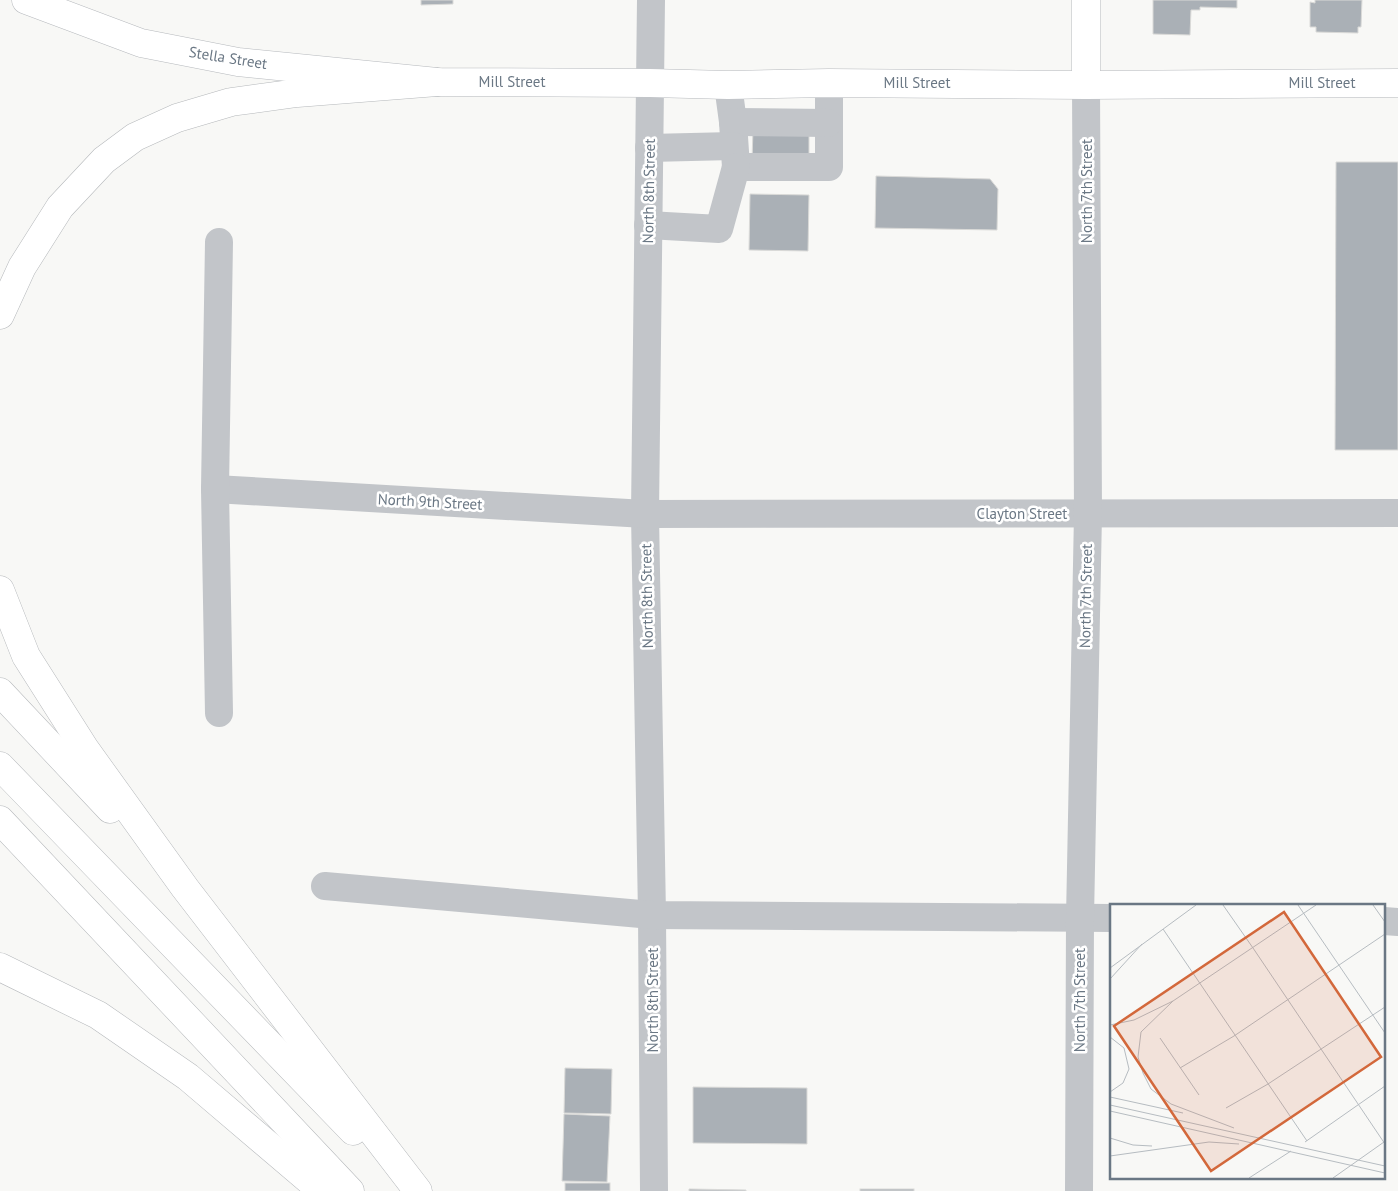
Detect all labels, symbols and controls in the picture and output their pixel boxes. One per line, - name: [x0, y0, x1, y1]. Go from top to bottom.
- street label: Stella Street: [188, 42, 269, 73]
- street label: Mill Street: [479, 72, 545, 91]
- street label: Mill Street: [884, 73, 950, 92]
- street label: Mill Street: [1289, 73, 1355, 92]
- street label: North 8th Street: [638, 138, 659, 244]
- street label: North 7th Street: [1077, 139, 1096, 243]
- street label: North 9th Street: [377, 489, 483, 514]
- street label: Clayton Street: [977, 504, 1067, 523]
- street label: North 8th Street: [636, 543, 657, 649]
- street label: North 7th Street: [1075, 544, 1096, 648]
- inset map: [1110, 904, 1386, 1178]
- street label: North 8th Street: [643, 948, 662, 1052]
- street label: North 7th Street: [1070, 948, 1089, 1052]

